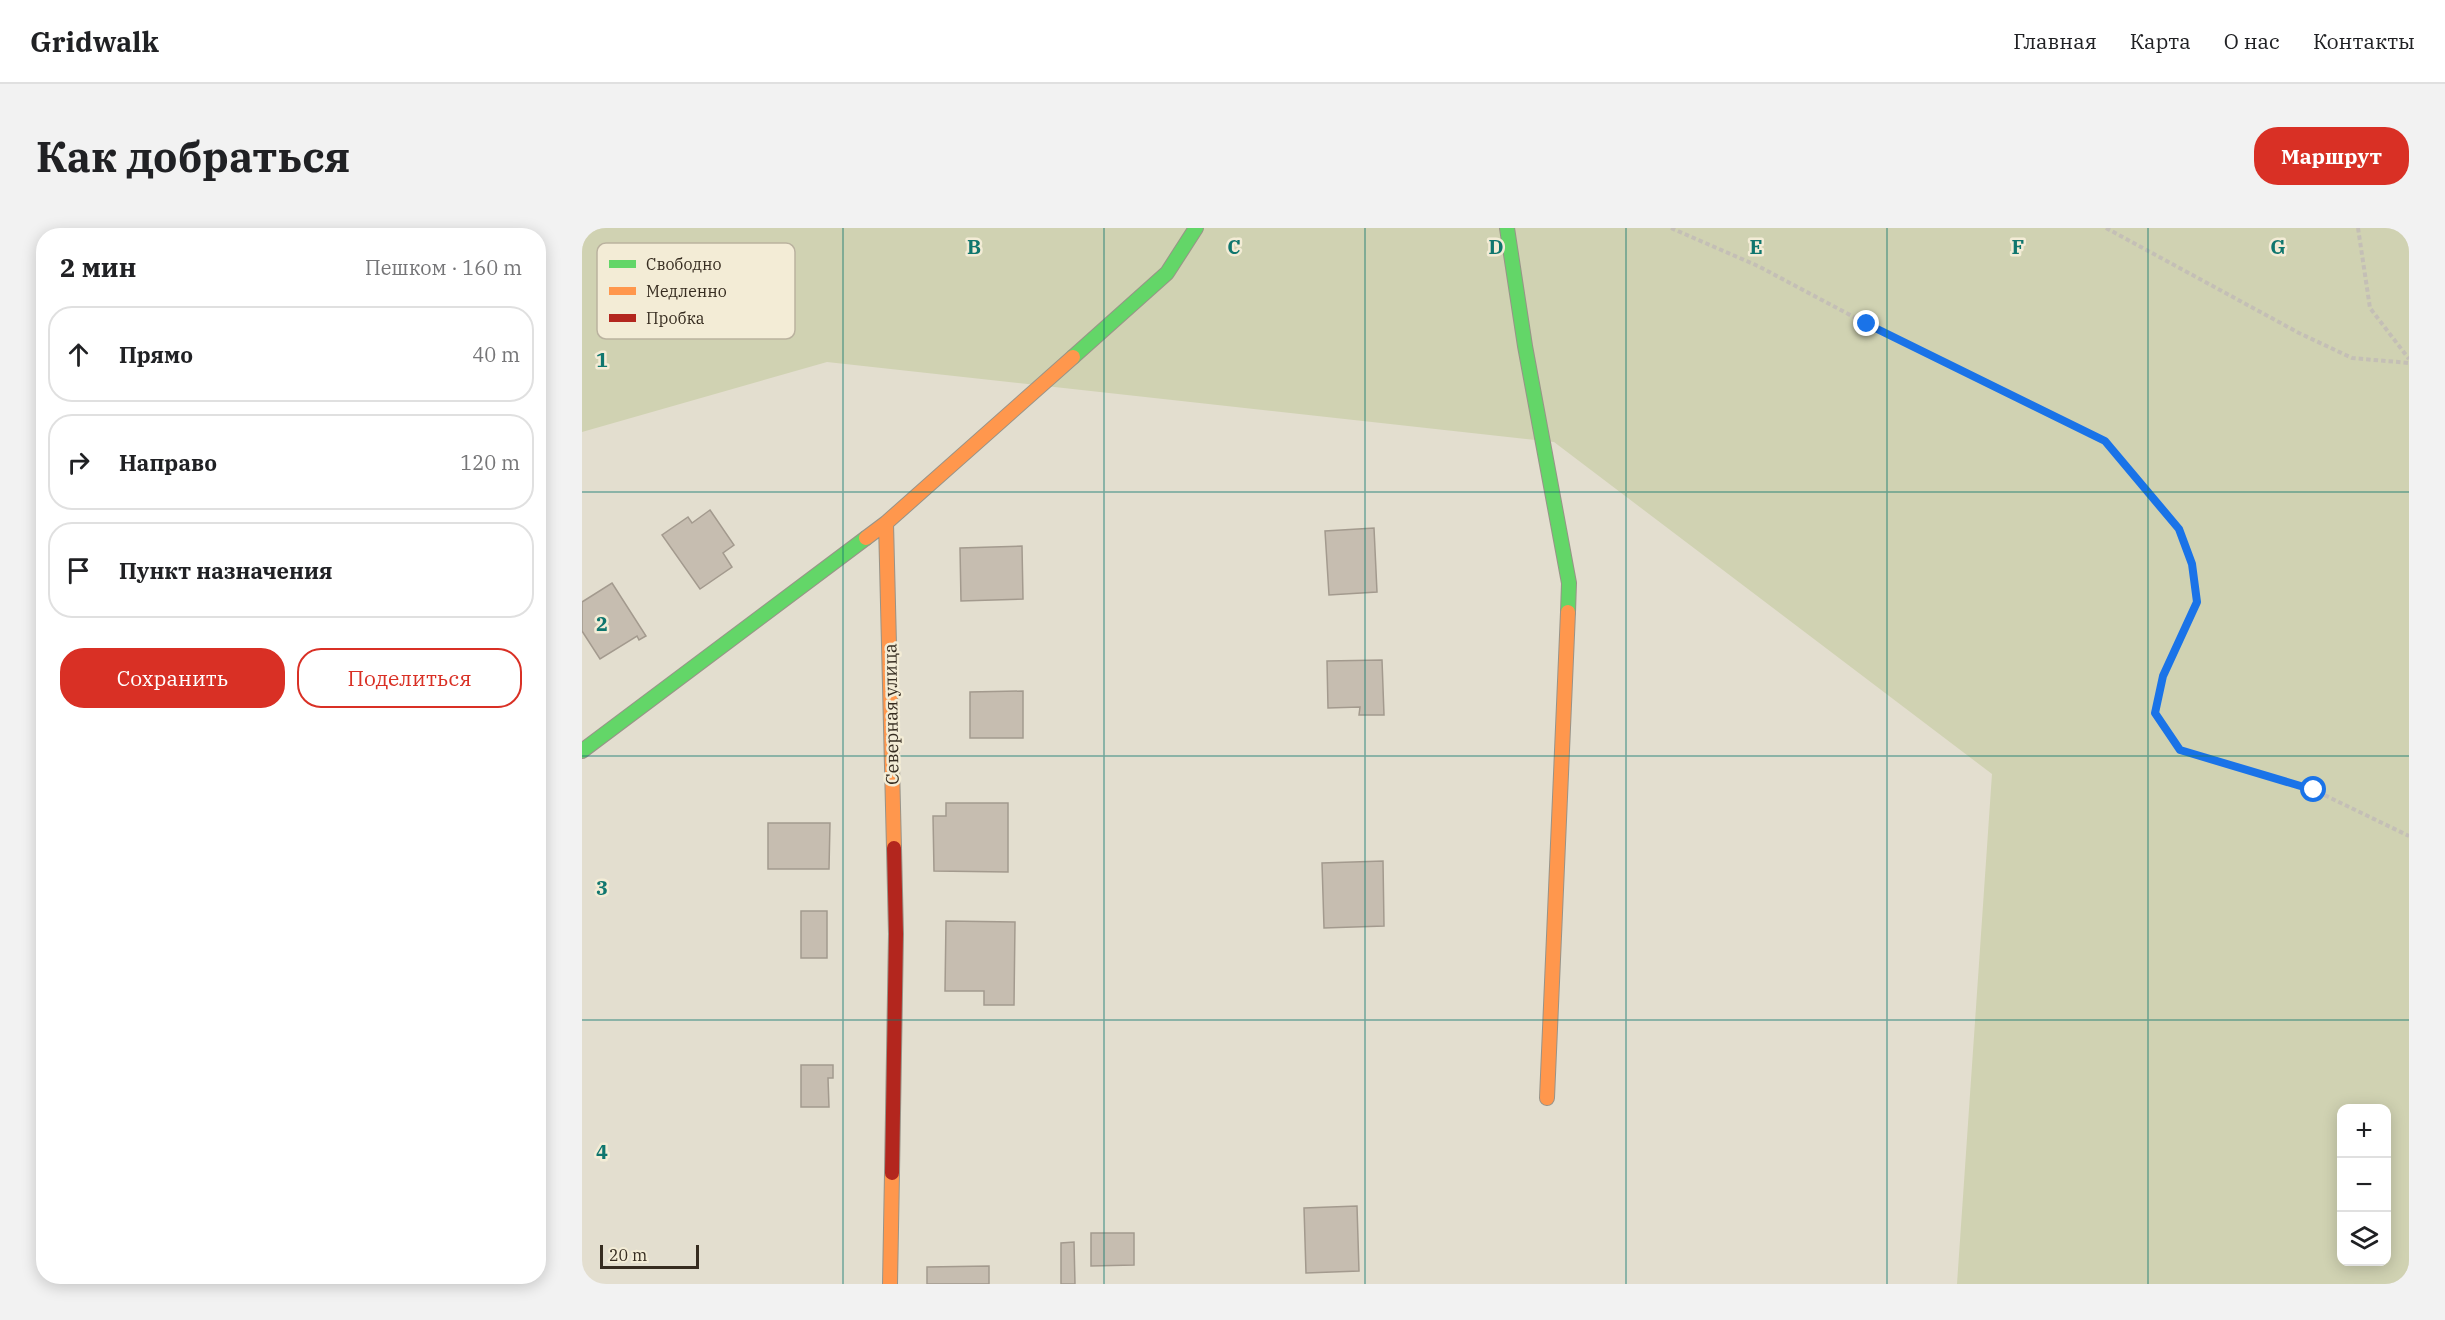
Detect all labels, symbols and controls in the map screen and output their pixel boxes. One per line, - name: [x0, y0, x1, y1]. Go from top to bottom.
- text: Gridwalk: [30, 23, 159, 60]
- text: Главная: [2013, 27, 2097, 55]
- text: Карта: [2130, 27, 2191, 55]
- text: О нас: [2224, 27, 2280, 55]
- text: Контакты: [2313, 27, 2415, 55]
- button: Маршрут: [2254, 127, 2409, 185]
- text: Как добраться: [36, 129, 350, 184]
- text: B: [967, 233, 981, 260]
- text: C: [1227, 233, 1241, 260]
- text: D: [1488, 233, 1504, 260]
- text: E: [1749, 233, 1763, 260]
- text: F: [2012, 233, 2024, 260]
- text: G: [2270, 233, 2286, 260]
- legend: [597, 243, 795, 339]
- text: 2 мин: [60, 250, 136, 284]
- text: Пешком · 160 m: [365, 254, 522, 281]
- text: Свободно: [646, 254, 722, 274]
- text: Медленно: [646, 281, 727, 301]
- text: Пробка: [646, 308, 705, 328]
- route end: [1853, 310, 1879, 336]
- icon: ahead: [62, 338, 95, 371]
- text: Прямо: [119, 340, 193, 369]
- text: 40 m: [472, 341, 520, 368]
- text: 1: [596, 346, 608, 373]
- icon: right: [62, 446, 95, 479]
- text: Направо: [119, 448, 217, 477]
- text: 120 m: [460, 449, 520, 476]
- icon: arrive: [62, 554, 95, 587]
- text: Пункт назначения: [119, 556, 333, 585]
- text: 2: [596, 610, 608, 637]
- street label: Северная улица: [878, 643, 904, 785]
- button: Сохранить: [60, 648, 285, 708]
- button: Поделиться: [297, 648, 522, 708]
- route start: [2300, 776, 2326, 802]
- text: 3: [596, 874, 608, 901]
- map controls: [2337, 1104, 2391, 1266]
- button: +: [2337, 1104, 2391, 1158]
- text: 4: [596, 1138, 608, 1165]
- button: −: [2337, 1158, 2391, 1212]
- button: layers: [2337, 1212, 2391, 1266]
- scale bar: [600, 1242, 699, 1270]
- text: 20 m: [609, 1245, 647, 1265]

